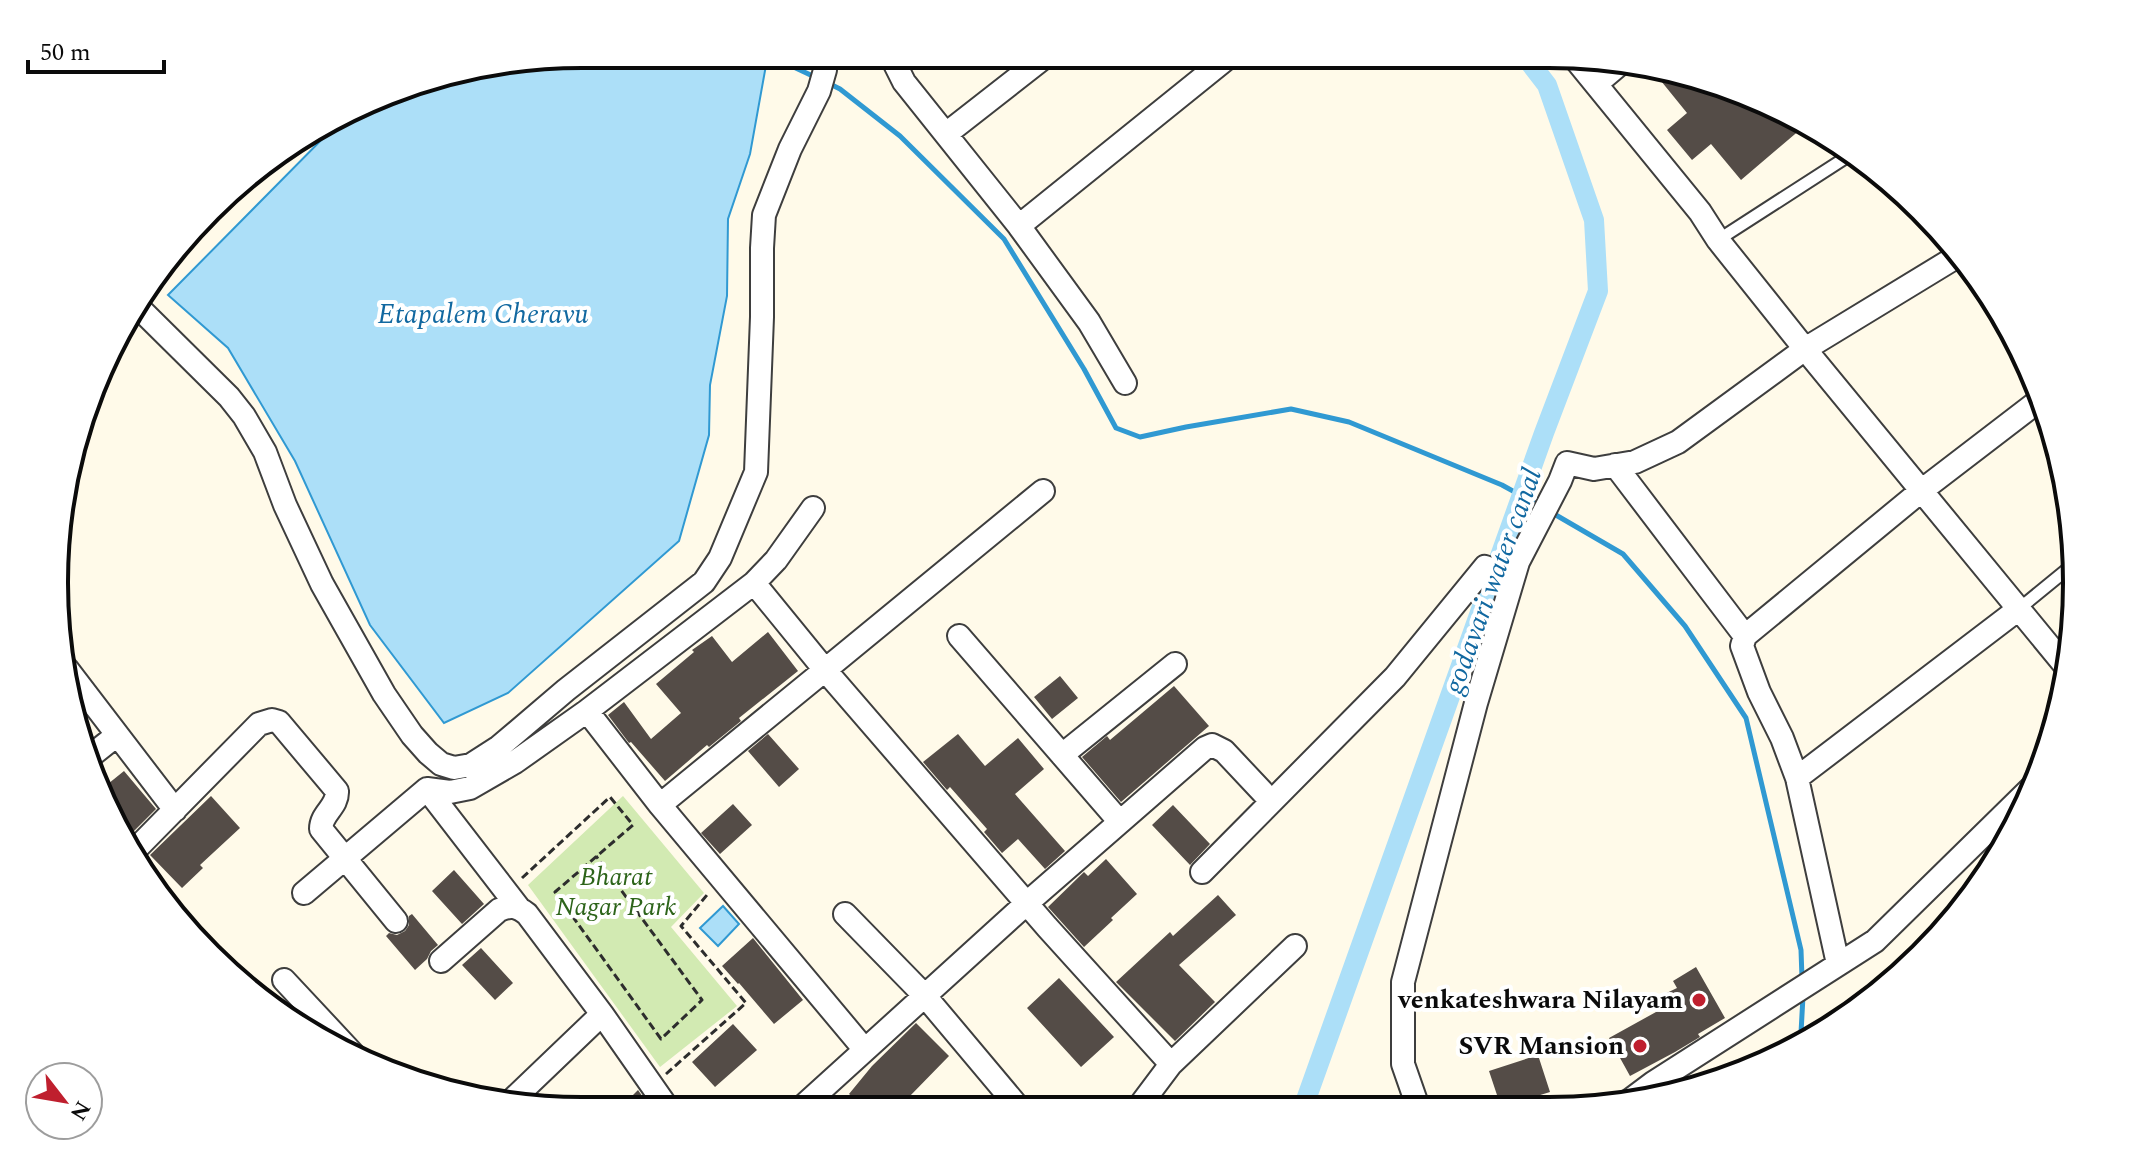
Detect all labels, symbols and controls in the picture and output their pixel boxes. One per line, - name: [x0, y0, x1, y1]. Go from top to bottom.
- scale bar: [28, 24, 164, 74]
- text: 50 m: [40, 35, 91, 71]
- water label: Etapalem Cheravu: [377, 293, 589, 336]
- water label: godavari water canal: [1432, 462, 1554, 701]
- park label: Bharat Nagar Park: [555, 857, 677, 927]
- place label: venkateshwara Nilayam: [1397, 980, 1683, 1020]
- marker: venkateshwara Nilayam: [1690, 991, 1708, 1009]
- place label: SVR Mansion: [1459, 1026, 1624, 1066]
- marker: SVR Mansion: [1631, 1037, 1649, 1055]
- north arrow: [24, 1061, 104, 1141]
- text: N: [61, 1094, 99, 1127]

